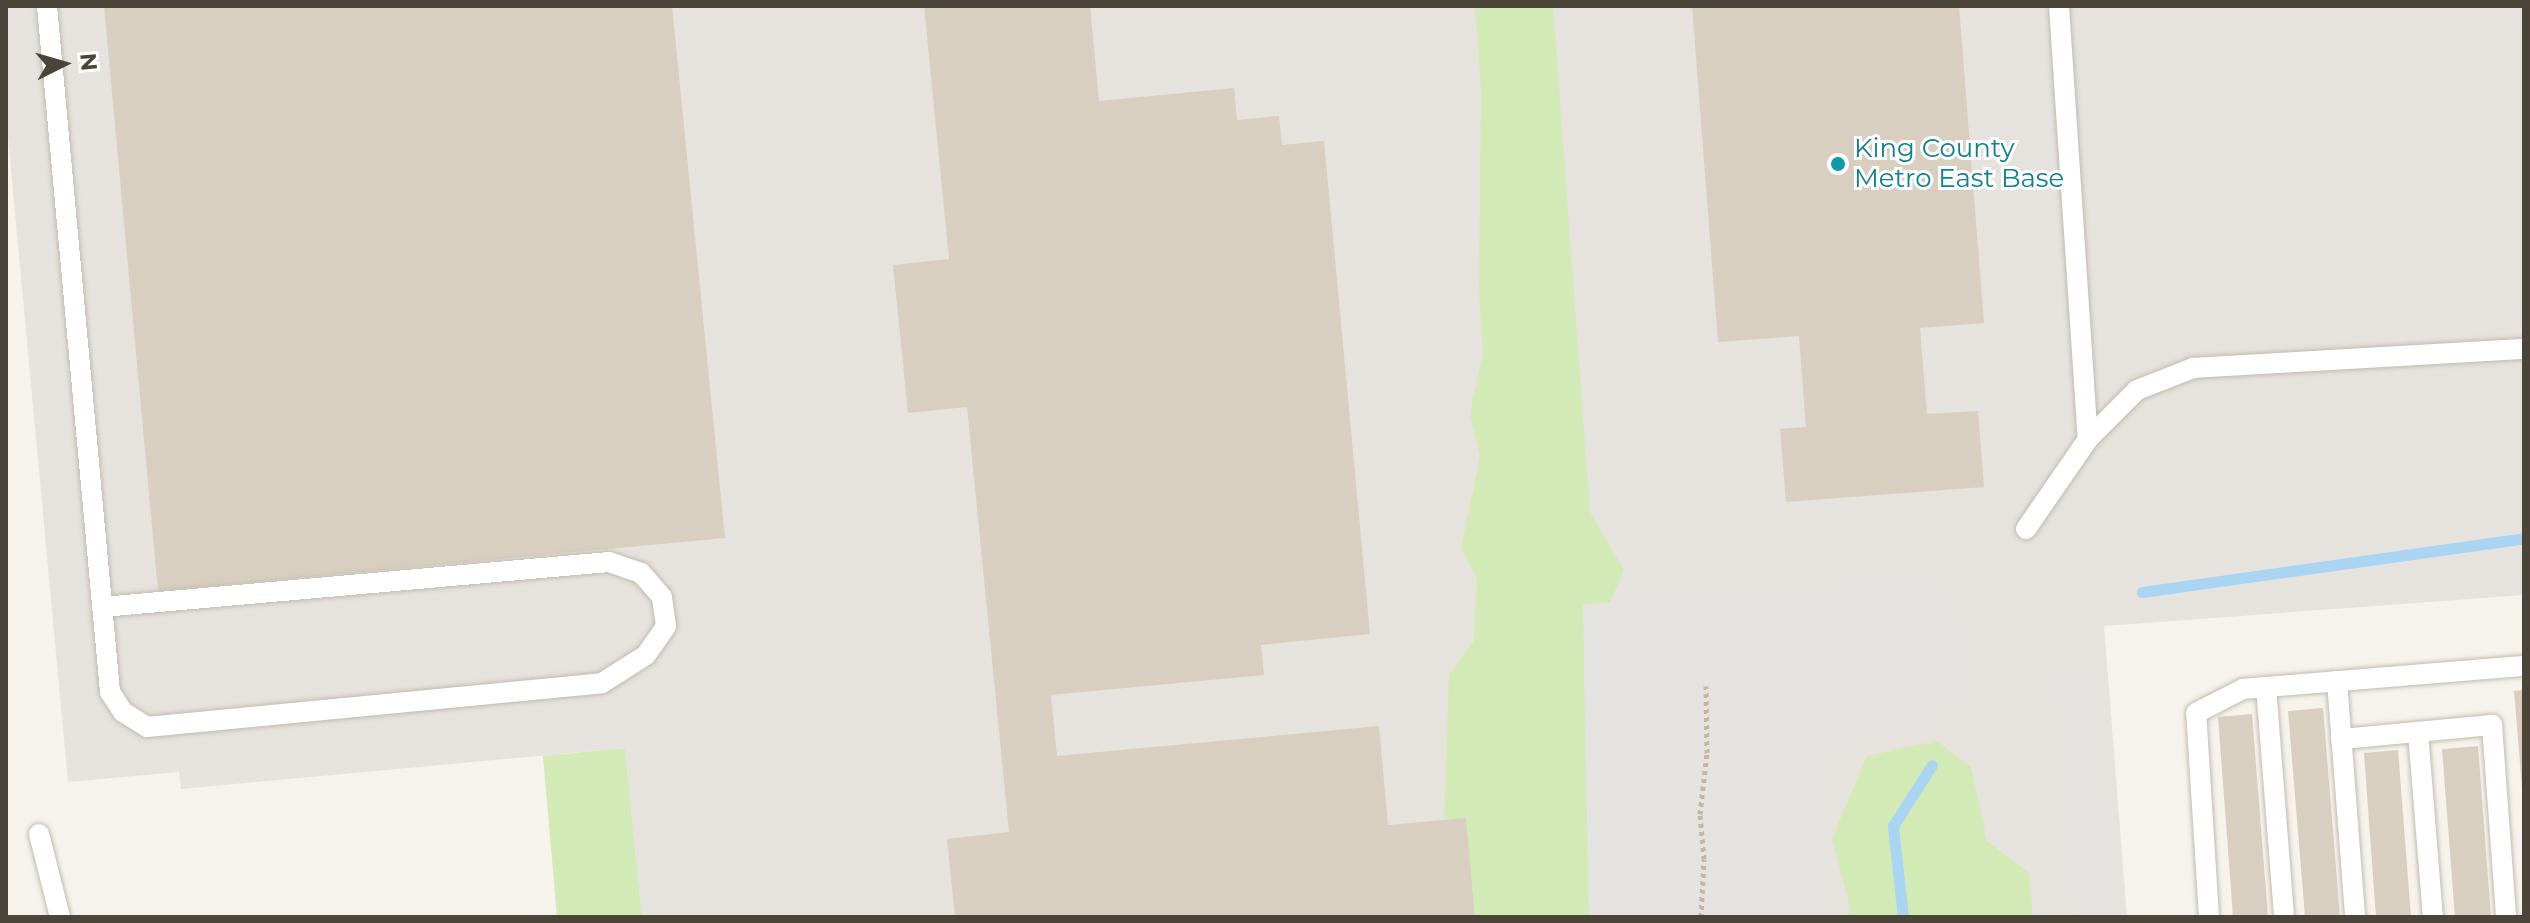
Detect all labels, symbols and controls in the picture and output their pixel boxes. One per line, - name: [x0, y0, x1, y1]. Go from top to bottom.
- north arrow: [24, 24, 104, 104]
- text: N: [74, 52, 103, 72]
- place label: King County Metro East Base: [1854, 133, 2064, 194]
- marker: King County Metro East Base: [1829, 155, 1847, 173]

